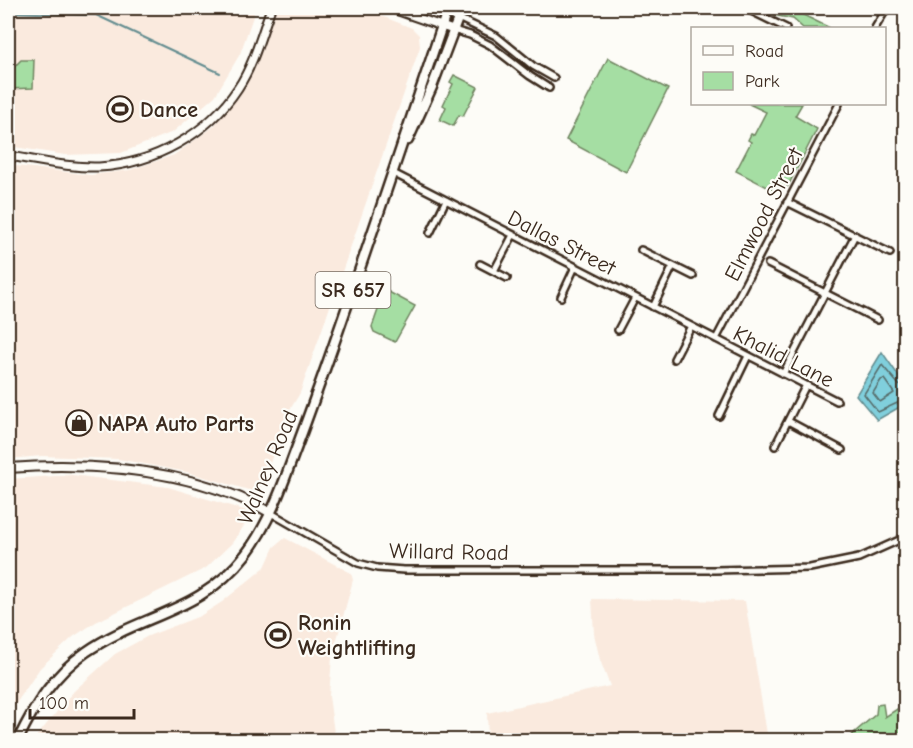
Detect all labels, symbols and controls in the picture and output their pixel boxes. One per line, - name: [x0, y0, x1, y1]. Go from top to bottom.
- legend: [691, 27, 886, 105]
- text: Road: [745, 41, 784, 62]
- text: Park: [745, 71, 780, 92]
- sports icon: Dance: [105, 94, 135, 124]
- place label: Dance: [140, 97, 198, 123]
- street label: Elmwood Street: [719, 143, 809, 286]
- street label: Dallas Street: [503, 205, 621, 282]
- road number: SR 657: [316, 272, 391, 308]
- street label: Khalid Lane: [729, 320, 838, 393]
- street label: Walney Road: [232, 406, 304, 528]
- shop icon: NAPA Auto Parts: [64, 408, 94, 438]
- place label: NAPA Auto Parts: [98, 411, 254, 437]
- street label: Willard Road: [389, 538, 509, 566]
- place label: Ronin Weightlifting: [298, 610, 417, 661]
- sports icon: Ronin Weightlifting: [263, 620, 293, 650]
- scale bar: [30, 682, 134, 720]
- text: 100 m: [39, 693, 89, 714]

